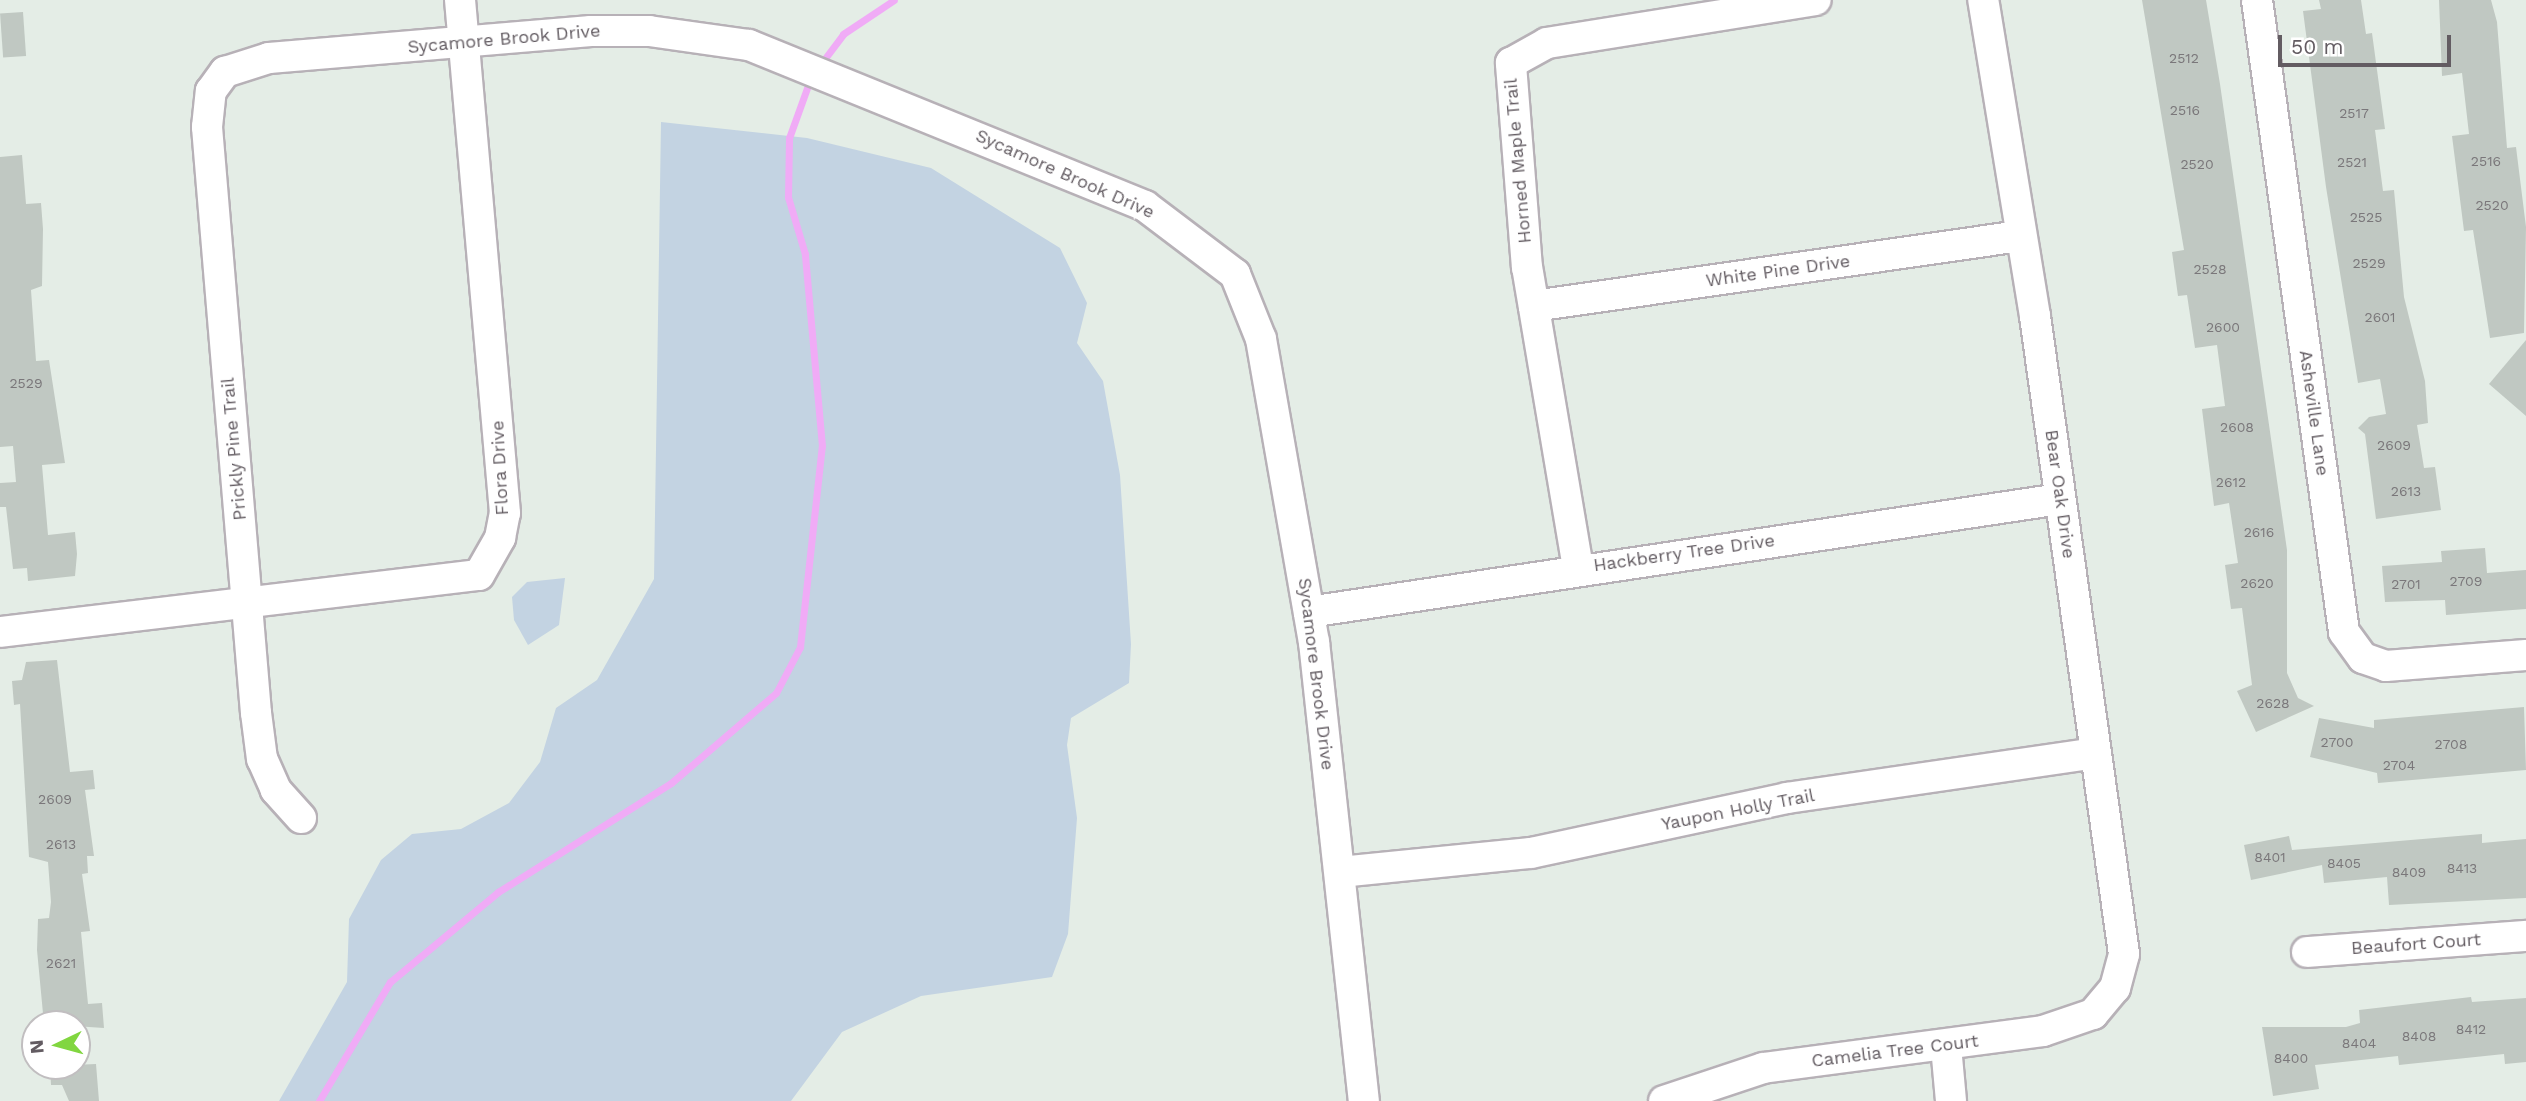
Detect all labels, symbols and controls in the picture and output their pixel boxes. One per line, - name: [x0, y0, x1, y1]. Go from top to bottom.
- street label: Sycamore Brook Drive: [407, 20, 601, 58]
- scale bar: [2281, 21, 2454, 65]
- text: 50 m: [2291, 34, 2343, 59]
- house number: 2512: [2169, 50, 2199, 66]
- street label: Horned Maple Trail: [1500, 77, 1536, 245]
- house number: 2516: [2170, 102, 2200, 118]
- house number: 2517: [2339, 105, 2369, 121]
- street label: Sycamore Brook Drive: [972, 125, 1158, 223]
- house number: 2516: [2471, 153, 2501, 169]
- house number: 2521: [2337, 154, 2367, 170]
- house number: 2520: [2180, 156, 2214, 172]
- house number: 2520: [2475, 197, 2509, 213]
- house number: 2525: [2350, 209, 2382, 225]
- street label: White Pine Drive: [1704, 250, 1852, 292]
- house number: 2529: [2352, 255, 2386, 271]
- house number: 2528: [2193, 261, 2227, 277]
- house number: 2601: [2365, 309, 2395, 325]
- house number: 2600: [2206, 319, 2240, 335]
- street label: Asheville Lane: [2294, 349, 2334, 477]
- house number: 2529: [9, 375, 43, 391]
- street label: Prickly Pine Trail: [217, 376, 251, 522]
- house number: 2608: [2220, 419, 2254, 435]
- street label: Flora Drive: [487, 420, 513, 516]
- street label: Bear Oak Drive: [2040, 428, 2080, 560]
- house number: 2609: [2377, 437, 2411, 453]
- house number: 2612: [2216, 474, 2246, 490]
- house number: 2613: [2391, 483, 2421, 499]
- house number: 2616: [2244, 524, 2274, 540]
- street label: Hackberry Tree Drive: [1592, 530, 1776, 576]
- house number: 2709: [2450, 573, 2482, 589]
- house number: 2620: [2240, 575, 2274, 591]
- house number: 2701: [2391, 576, 2421, 592]
- street label: Sycamore Brook Drive: [1293, 577, 1339, 771]
- house number: 2628: [2256, 695, 2290, 711]
- house number: 2700: [2321, 734, 2353, 750]
- house number: 2708: [2435, 736, 2467, 752]
- house number: 2704: [2383, 757, 2415, 773]
- street label: Yaupon Holly Trail: [1659, 784, 1817, 836]
- house number: 2609: [38, 791, 72, 807]
- house number: 2613: [46, 836, 76, 852]
- house number: 8401: [2254, 849, 2286, 865]
- house number: 8405: [2327, 855, 2361, 871]
- house number: 8413: [2447, 860, 2477, 876]
- house number: 8409: [2392, 864, 2426, 880]
- street label: Beaufort Court: [2350, 929, 2482, 959]
- house number: 2621: [46, 955, 76, 971]
- north arrow: [21, 1010, 91, 1080]
- house number: 8412: [2456, 1021, 2486, 1037]
- house number: 8408: [2402, 1028, 2436, 1044]
- street label: Camelia Tree Court: [1810, 1030, 1980, 1072]
- house number: 8404: [2342, 1035, 2376, 1051]
- text: N: [25, 1039, 49, 1055]
- house number: 8400: [2274, 1050, 2308, 1066]

